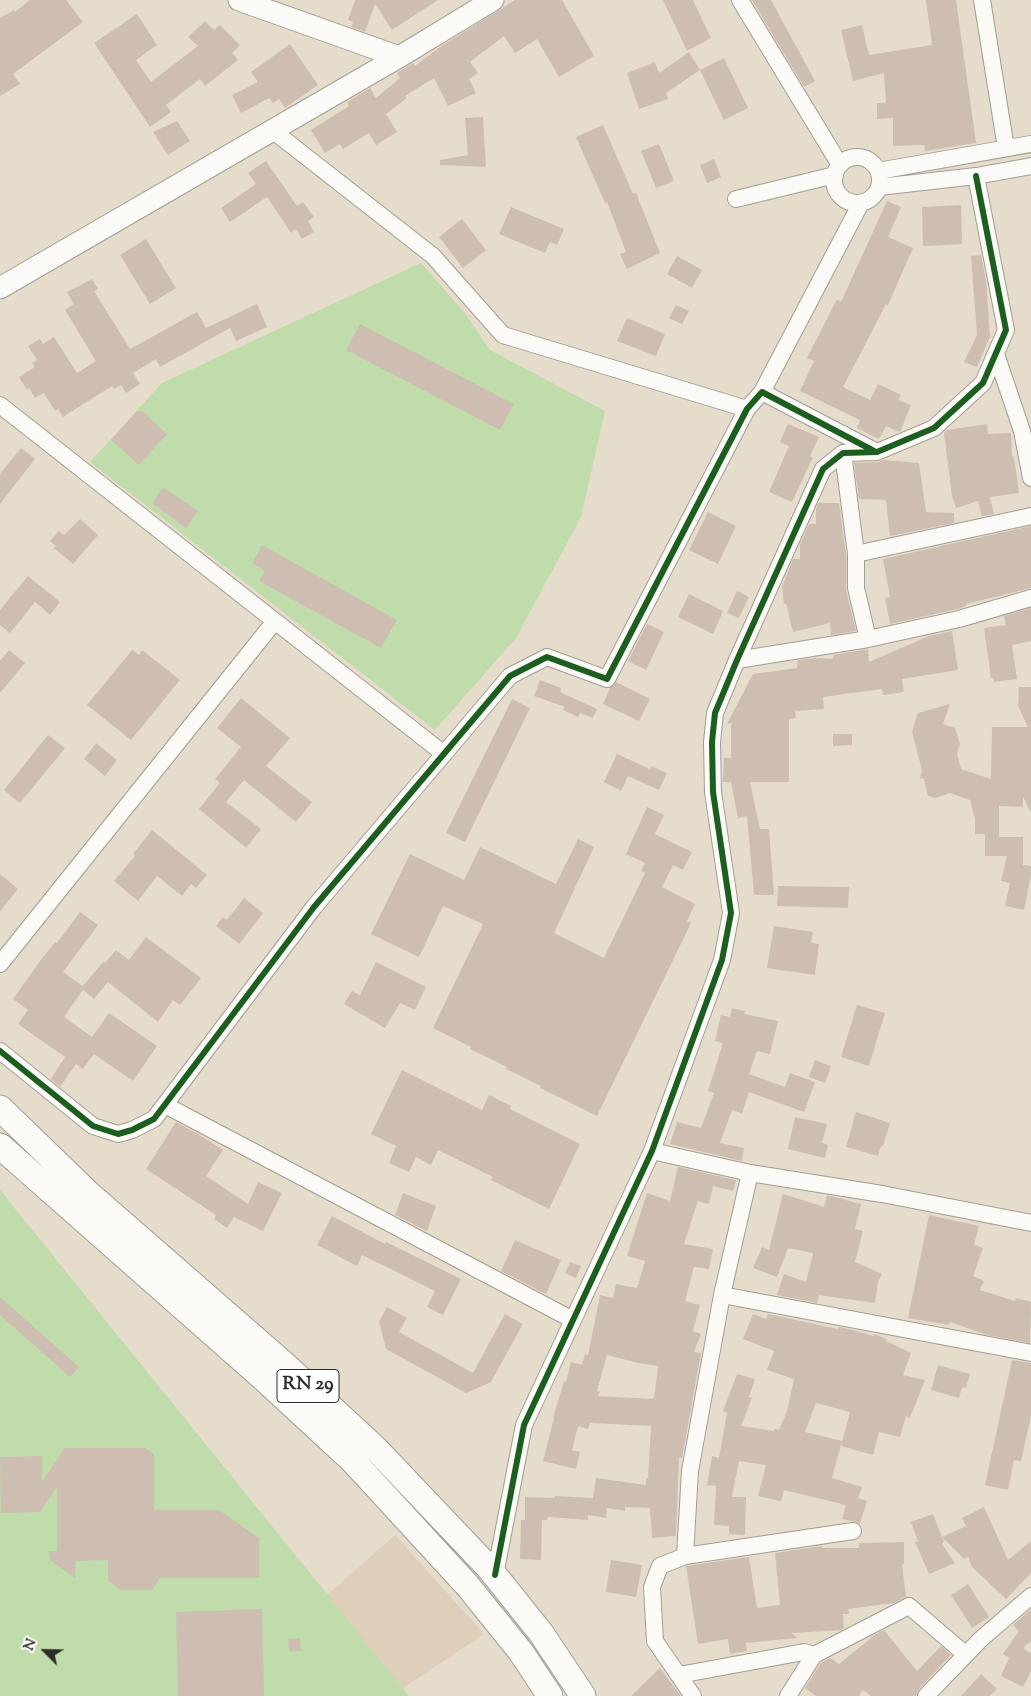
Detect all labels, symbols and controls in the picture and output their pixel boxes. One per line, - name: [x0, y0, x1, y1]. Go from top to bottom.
- road number: RN 29: [277, 1370, 339, 1402]
- north arrow: [20, 1626, 70, 1676]
- text: N: [20, 1636, 43, 1654]

